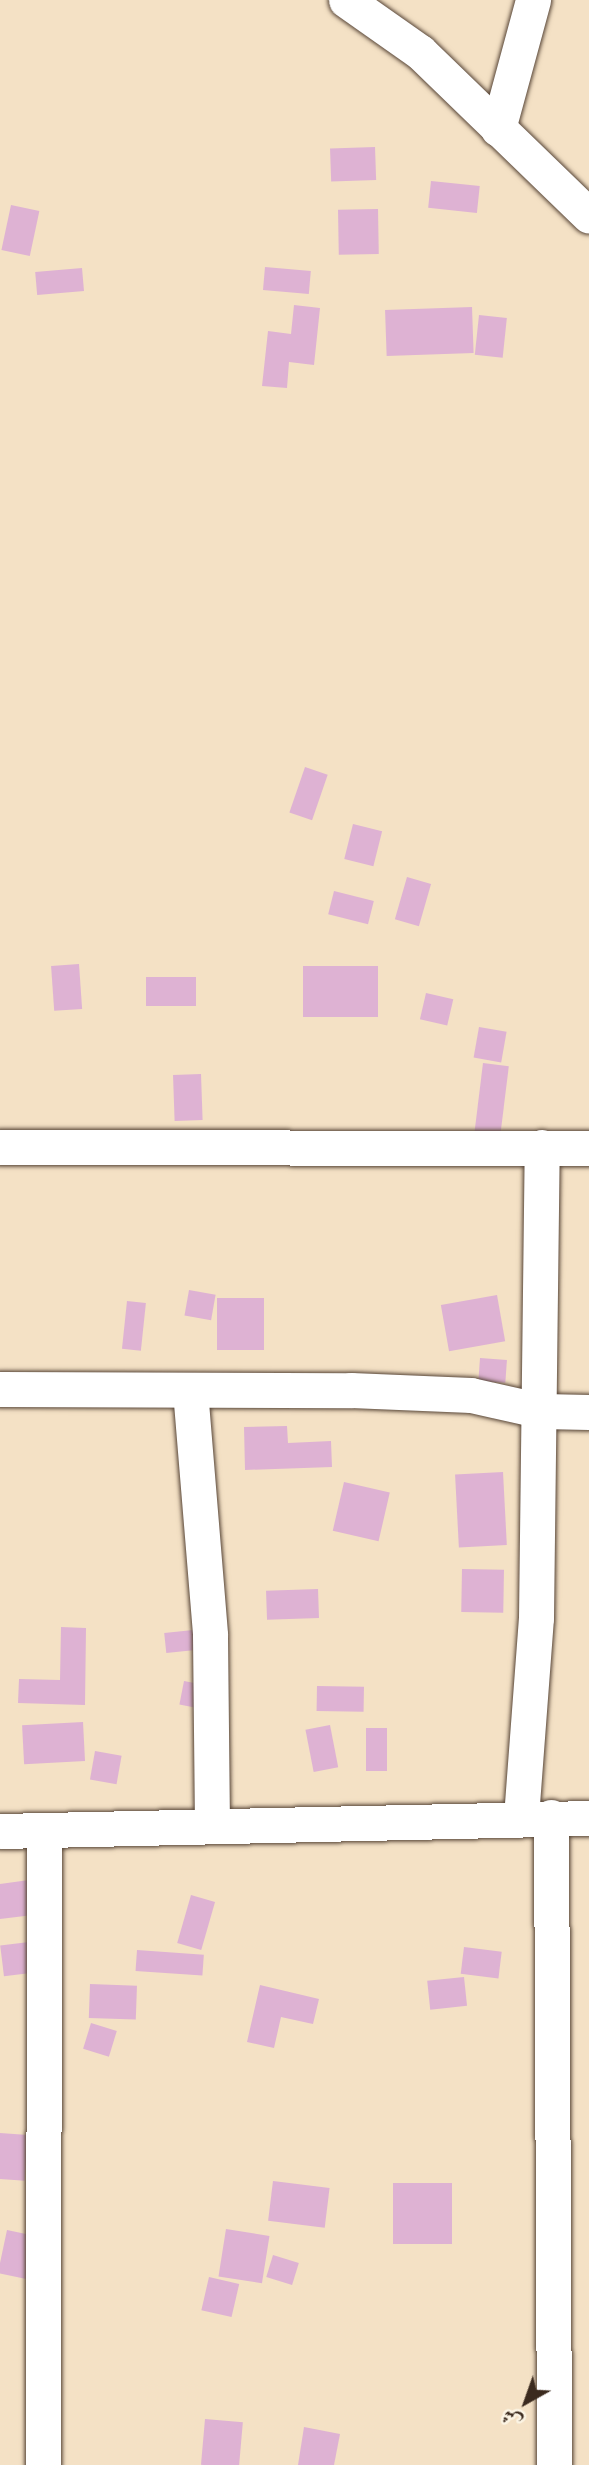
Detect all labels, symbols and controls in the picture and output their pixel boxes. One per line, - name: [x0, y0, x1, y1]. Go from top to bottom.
- north arrow: [491, 2367, 561, 2437]
- text: ش: [498, 2403, 527, 2433]

